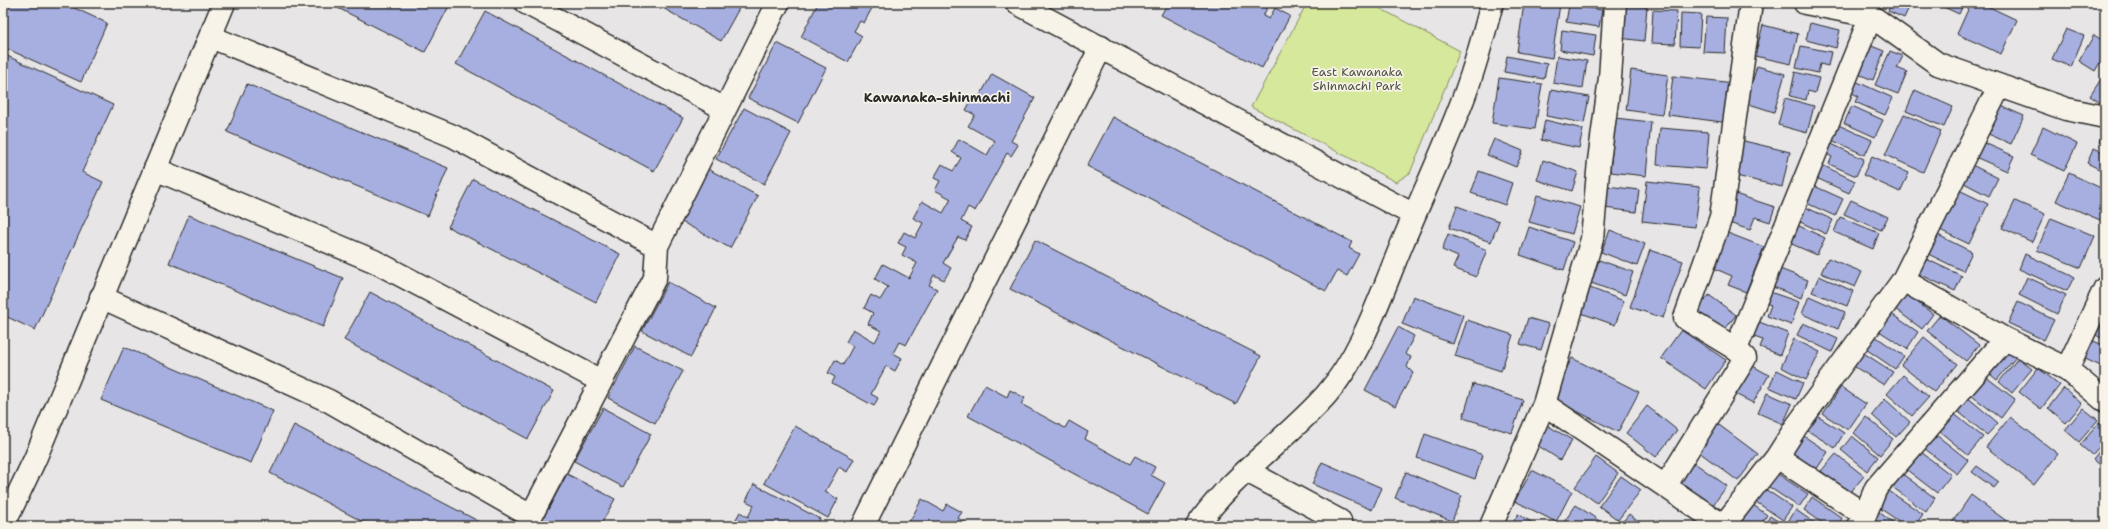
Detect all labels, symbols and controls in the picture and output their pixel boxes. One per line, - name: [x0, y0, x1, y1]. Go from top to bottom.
- park label: East Kawanaka Shinmachi Park: [1312, 64, 1403, 94]
- district label: Kawanaka-shinmachi: [864, 89, 1010, 106]

